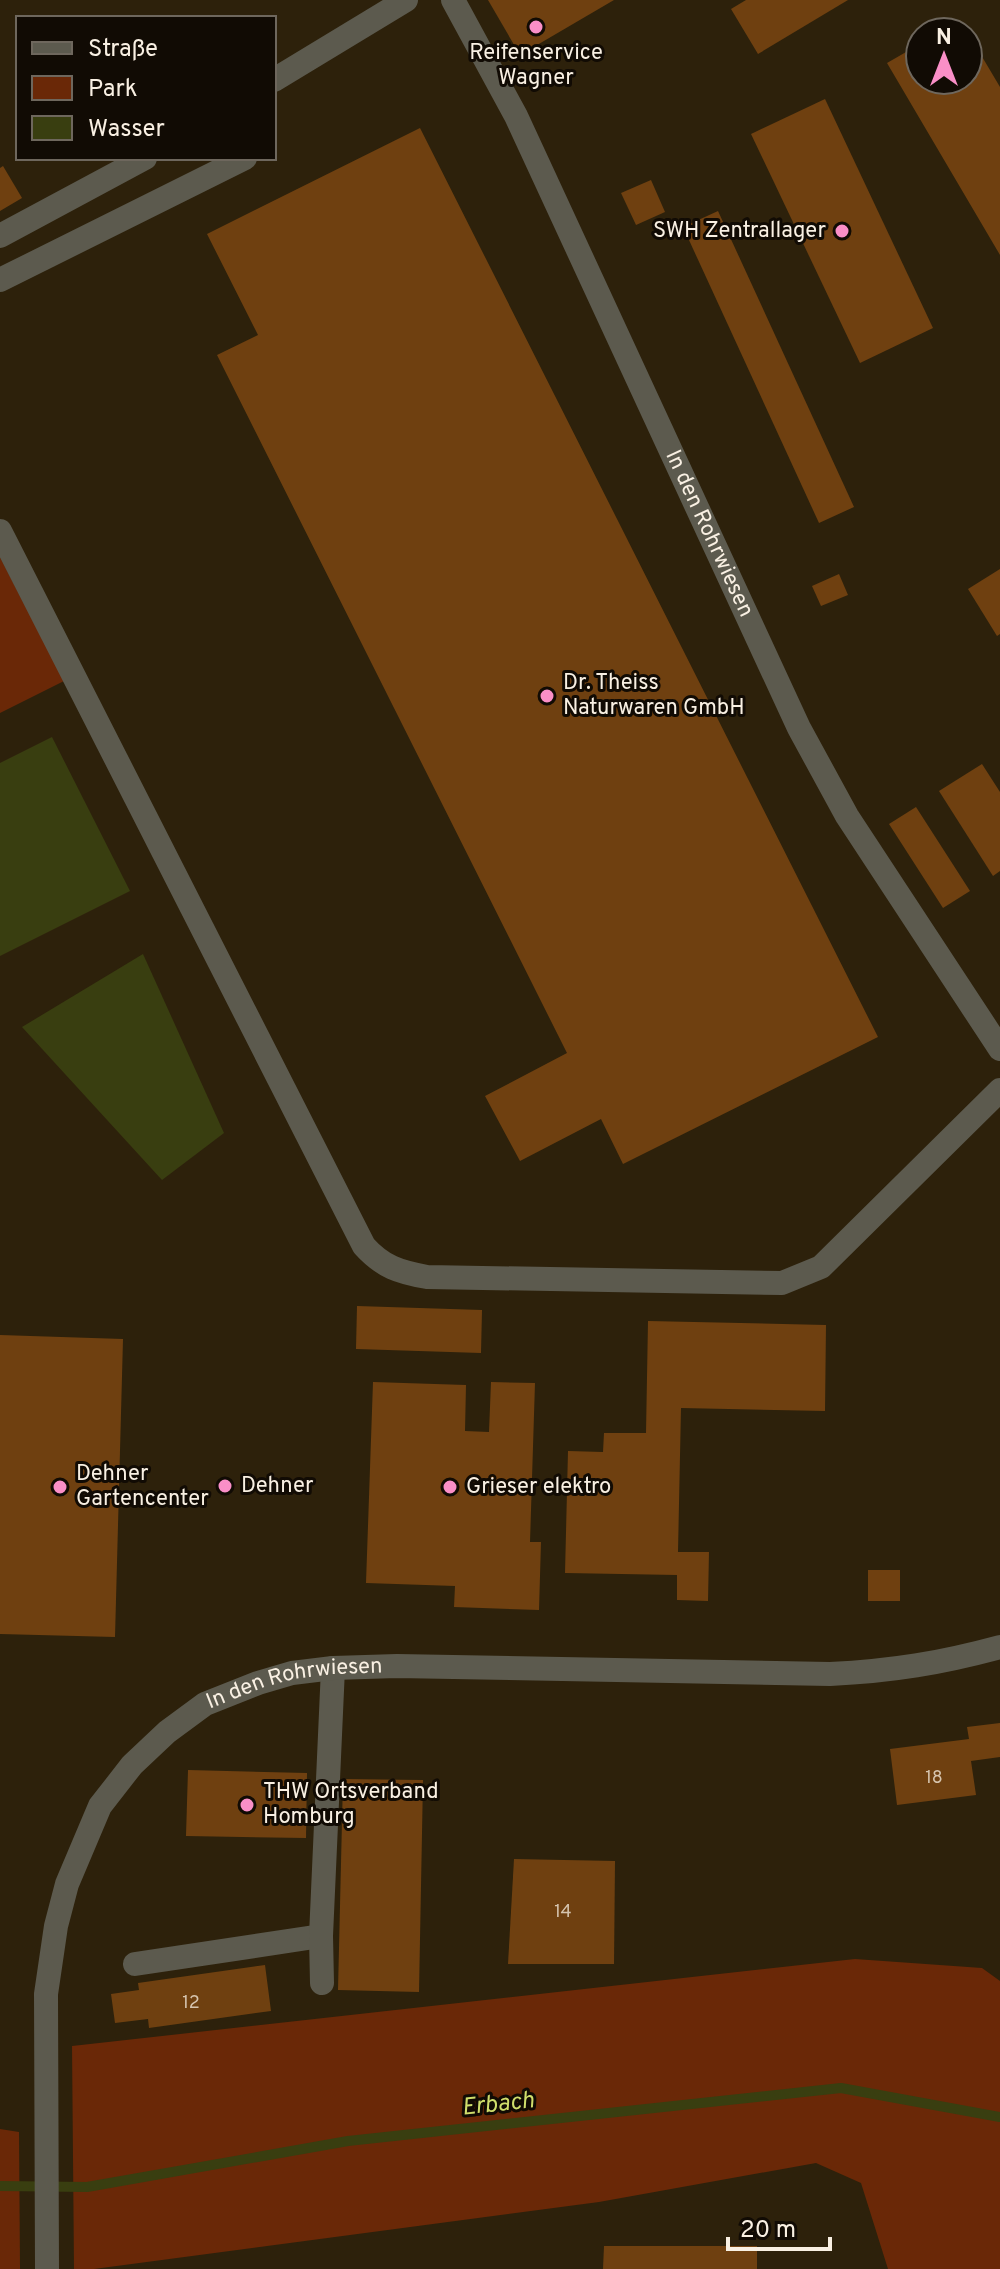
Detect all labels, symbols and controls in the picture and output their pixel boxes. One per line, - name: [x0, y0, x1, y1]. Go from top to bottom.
- legend: [16, 16, 276, 160]
- north arrow: [904, 16, 984, 96]
- marker: Reifenservice Wagner: [527, 18, 545, 36]
- text: N: [936, 25, 952, 52]
- text: Straße: [88, 35, 158, 65]
- place label: Reifenservice Wagner: [469, 40, 603, 92]
- text: Park: [88, 75, 138, 105]
- text: Wasser: [88, 115, 165, 145]
- place label: SWH Zentrallager: [653, 218, 826, 245]
- marker: SWH Zentrallager: [833, 222, 851, 240]
- street label: In den Rohrwiesen: [659, 446, 759, 621]
- place label: Dr. Theiss Naturwaren GmbH: [563, 670, 745, 722]
- marker: Dr. Theiss Naturwaren GmbH: [538, 687, 556, 705]
- place label: Dehner Gartencenter: [76, 1461, 209, 1513]
- place label: Dehner: [241, 1473, 314, 1500]
- place label: Grieser elektro: [466, 1474, 611, 1501]
- marker: Dehner: [216, 1477, 234, 1495]
- marker: Dehner Gartencenter: [51, 1478, 69, 1496]
- marker: Grieser elektro: [441, 1478, 459, 1496]
- street label: In den Rohrwiesen: [202, 1653, 383, 1716]
- house number: 18: [925, 1767, 943, 1790]
- place label: THW Ortsverband Homburg: [263, 1779, 439, 1831]
- marker: THW Ortsverband Homburg: [238, 1796, 256, 1814]
- house number: 14: [554, 1901, 572, 1924]
- house number: 12: [182, 1992, 200, 2015]
- water label: Erbach: [460, 2086, 536, 2124]
- scale bar: [728, 2201, 830, 2251]
- text: 20 m: [740, 2216, 796, 2246]

